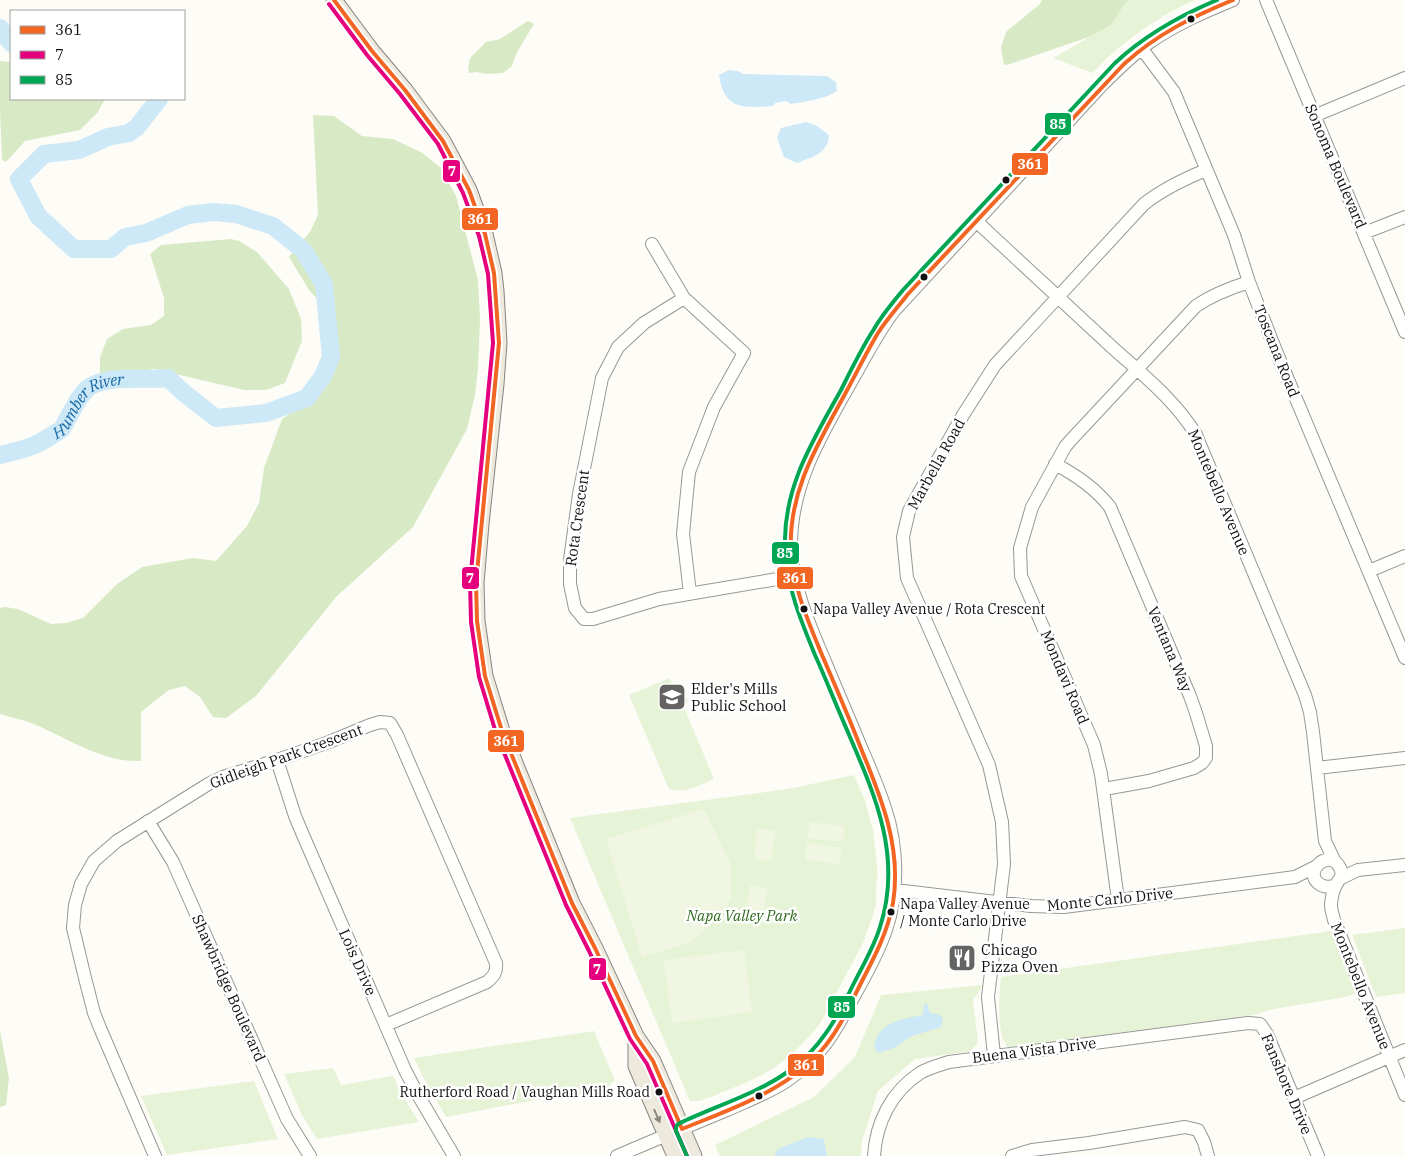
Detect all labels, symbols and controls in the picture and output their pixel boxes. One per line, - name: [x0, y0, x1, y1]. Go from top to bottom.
- legend: [10, 10, 185, 100]
- unlabelled marker: [1186, 14, 1196, 24]
- text: 361: [55, 20, 82, 39]
- text: 7: [55, 45, 64, 64]
- text: 85: [55, 70, 73, 89]
- street label: Sonoma Boulevard: [1301, 101, 1371, 231]
- line badge: 85: [1044, 112, 1072, 136]
- text: 85: [1050, 115, 1066, 133]
- line badge: 361: [1011, 152, 1049, 176]
- text: 361: [1017, 155, 1043, 173]
- line badge: 7: [442, 159, 461, 183]
- text: 7: [448, 162, 456, 180]
- unlabelled marker: [1001, 175, 1011, 185]
- line badge: 361: [461, 207, 499, 231]
- text: 361: [467, 210, 493, 228]
- unlabelled marker: [919, 272, 929, 282]
- street label: Toscana Road: [1250, 302, 1304, 400]
- water label: Humber River: [48, 369, 126, 443]
- street label: Marbella Road: [903, 415, 969, 513]
- street label: Montebello Avenue: [1184, 426, 1254, 558]
- street label: Rota Crescent: [561, 468, 593, 568]
- line badge: 85: [771, 541, 800, 565]
- text: 85: [777, 544, 793, 562]
- line badge: 7: [461, 566, 480, 590]
- line badge: 361: [776, 566, 814, 590]
- text: 7: [466, 569, 474, 587]
- text: 361: [782, 569, 808, 587]
- place label: Napa Valley Avenue / Rota Crescent: [813, 600, 1045, 618]
- street label: Ventana Way: [1143, 603, 1197, 695]
- marker: Napa Valley Avenue / Rota Crescent: [799, 604, 809, 614]
- street label: Mondavi Road: [1037, 627, 1093, 727]
- place label: Elder's Mills Public School: [691, 679, 787, 715]
- school or university icon: Elder's Mills Public School: [657, 682, 687, 712]
- street label: Gidleigh Park Crescent: [207, 720, 365, 792]
- line badge: 361: [487, 729, 525, 753]
- text: 361: [493, 732, 519, 750]
- street label: Monte Carlo Drive: [1046, 883, 1174, 915]
- place label: Napa Valley Avenue / Monte Carlo Drive: [900, 895, 1030, 930]
- park label: Napa Valley Park: [686, 906, 798, 925]
- marker: Napa Valley Avenue / Monte Carlo Drive: [886, 907, 896, 917]
- street label: Shawbridge Boulevard: [188, 911, 270, 1065]
- street label: Montebello Avenue: [1327, 920, 1395, 1052]
- street label: Lois Drive: [335, 926, 381, 998]
- place label: Chicago Pizza Oven: [981, 940, 1059, 976]
- restaurant icon: Chicago Pizza Oven: [947, 943, 977, 973]
- line badge: 7: [588, 957, 607, 981]
- text: 7: [593, 960, 601, 978]
- line badge: 85: [827, 995, 856, 1019]
- text: 85: [834, 998, 850, 1016]
- street label: Fanshore Drive: [1257, 1031, 1317, 1137]
- street label: Buena Vista Drive: [971, 1033, 1097, 1067]
- line badge: 361: [787, 1053, 825, 1077]
- text: 361: [793, 1056, 819, 1074]
- place label: Rutherford Road / Vaughan Mills Road: [400, 1083, 650, 1101]
- marker: Rutherford Road / Vaughan Mills Road: [654, 1087, 664, 1097]
- unlabelled marker: [754, 1091, 764, 1101]
- one-way arrow: [654, 1109, 662, 1123]

